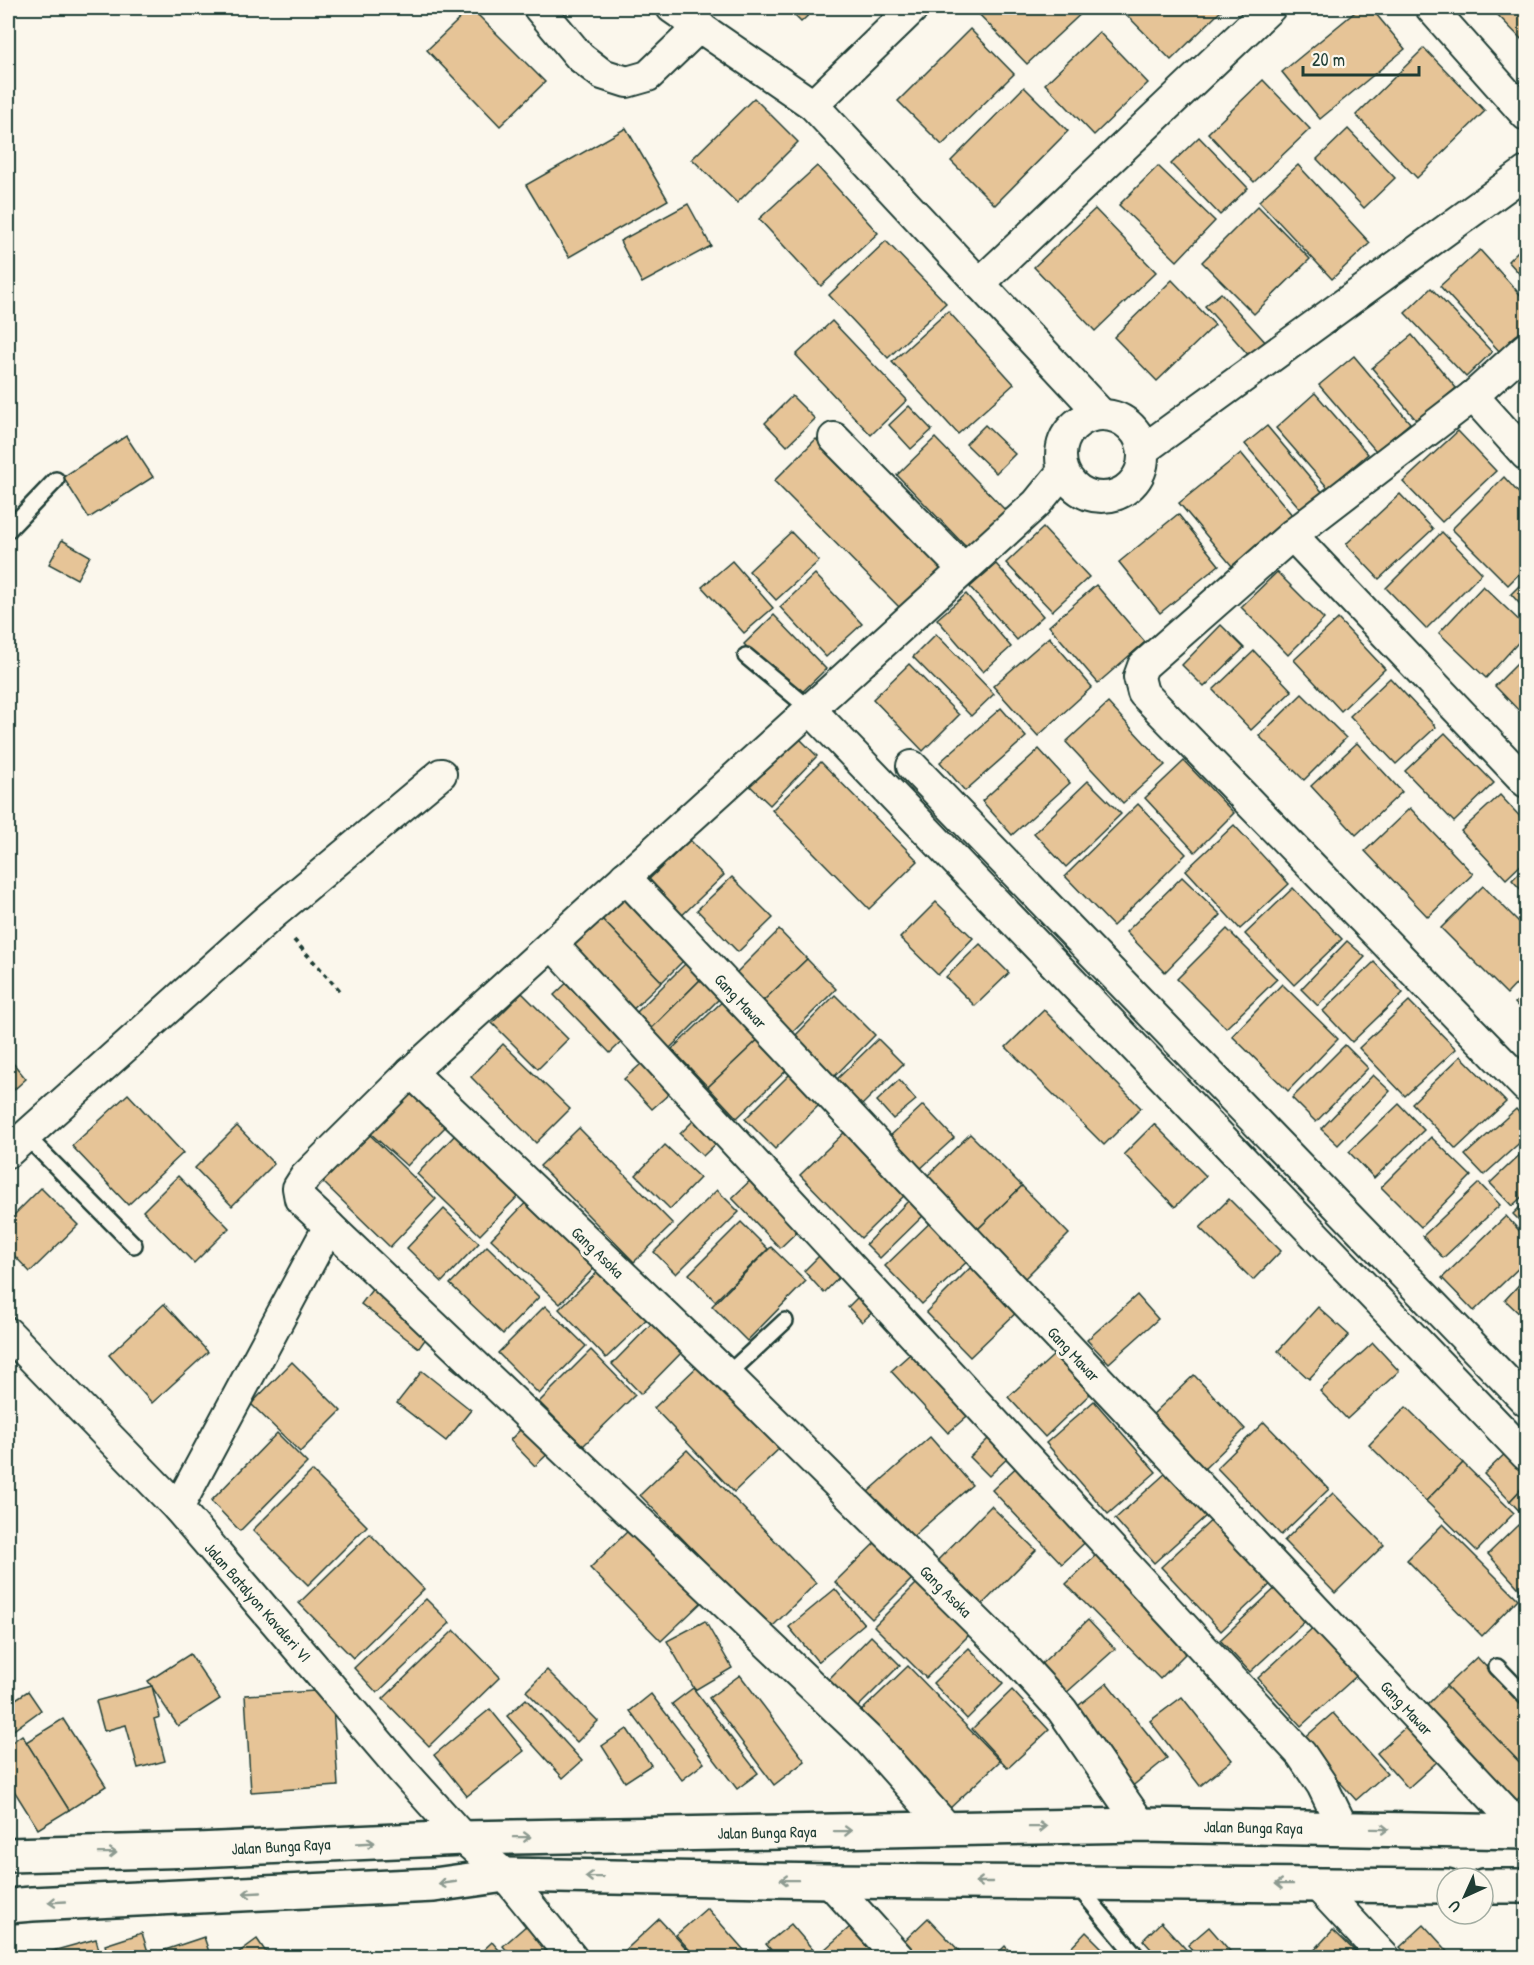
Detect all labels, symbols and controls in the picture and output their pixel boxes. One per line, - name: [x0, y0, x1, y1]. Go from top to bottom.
- scale bar: [1303, 39, 1418, 77]
- text: 20 m: [1312, 47, 1345, 72]
- street label: Gang Mawar: [710, 969, 772, 1033]
- street label: Gang Asoka: [567, 1221, 629, 1283]
- street label: Gang Mawar: [1043, 1322, 1105, 1386]
- street label: Jalan Batalyon Kavaleri VI: [200, 1537, 316, 1667]
- street label: Gang Asoka: [915, 1560, 977, 1622]
- street label: Gang Mawar: [1376, 1676, 1438, 1740]
- street label: Jalan Bunga Raya: [1203, 1815, 1303, 1839]
- street label: Jalan Bunga Raya: [717, 1820, 817, 1844]
- one-way arrow: [1027, 1822, 1047, 1833]
- one-way arrow: [1369, 1823, 1389, 1834]
- one-way arrow: [832, 1825, 852, 1837]
- one-way arrow: [511, 1831, 531, 1843]
- street label: Jalan Bunga Raya: [231, 1832, 331, 1860]
- one-way arrow: [355, 1837, 375, 1848]
- one-way arrow: [97, 1847, 117, 1858]
- north arrow: [1435, 1866, 1495, 1926]
- one-way arrow: [584, 1871, 604, 1882]
- one-way arrow: [779, 1875, 799, 1886]
- one-way arrow: [974, 1876, 994, 1888]
- one-way arrow: [438, 1878, 457, 1889]
- one-way arrow: [1274, 1878, 1294, 1890]
- one-way arrow: [243, 1888, 263, 1899]
- text: U: [1443, 1896, 1465, 1918]
- one-way arrow: [48, 1897, 68, 1908]

